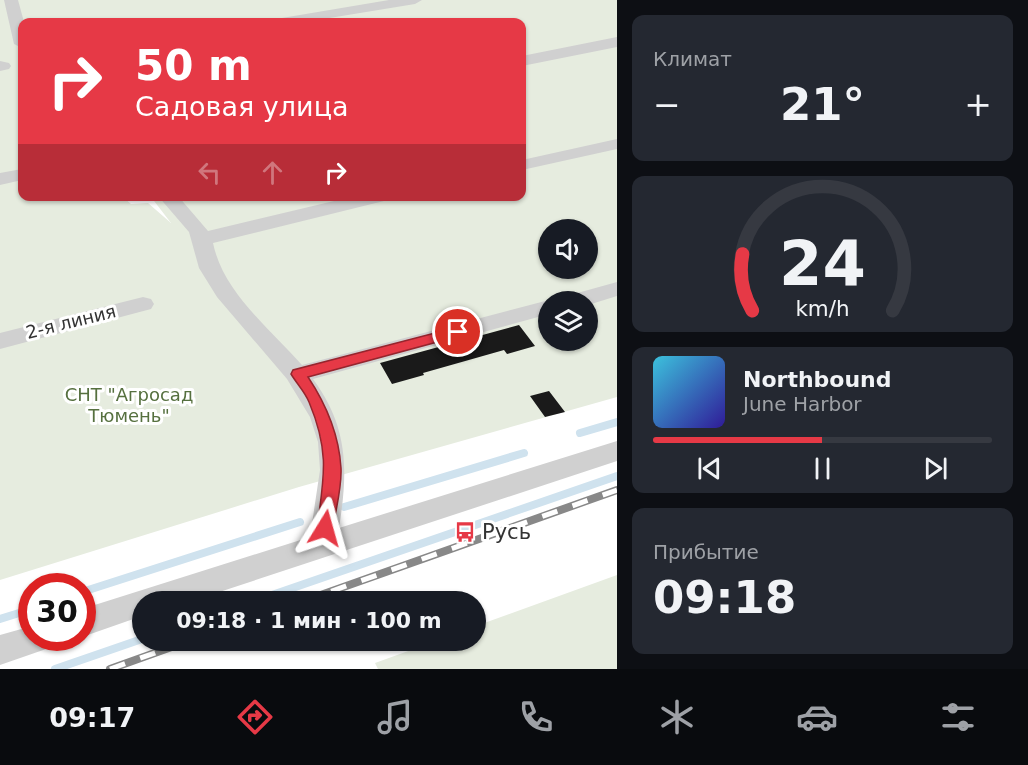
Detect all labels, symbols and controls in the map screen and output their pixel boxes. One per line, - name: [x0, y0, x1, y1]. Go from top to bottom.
- text: 50 m: [135, 41, 252, 90]
- icon: right: [36, 42, 114, 120]
- text: Климат: [653, 47, 732, 71]
- text: 21°: [780, 78, 865, 131]
- text: −: [653, 85, 681, 124]
- text: +: [964, 85, 992, 124]
- text: Садовая улица: [135, 91, 349, 122]
- icon: left: [193, 156, 226, 189]
- icon: ahead: [256, 156, 289, 189]
- icon: right: [319, 156, 352, 189]
- map controls: [538, 219, 598, 351]
- button: sound: [538, 219, 598, 279]
- text: 24: [779, 227, 866, 300]
- button: layers: [538, 291, 598, 351]
- text: km/h: [795, 296, 850, 321]
- street label: 2-я линия: [24, 300, 118, 343]
- pin: [432, 306, 483, 357]
- icon: arrive: [441, 315, 474, 348]
- text: Northbound: [743, 367, 892, 392]
- park label: СНТ "Агросад Тюмень": [65, 384, 193, 426]
- text: June Harbor: [743, 392, 862, 416]
- icon: previous: [693, 452, 726, 485]
- icon: pause: [806, 452, 839, 485]
- icon: next: [919, 452, 952, 485]
- position arrow: [293, 496, 357, 560]
- bus stop icon: Русь: [453, 520, 477, 544]
- place label: Русь: [482, 520, 531, 544]
- text: Прибытие: [653, 540, 759, 564]
- text: 09:18: [653, 571, 796, 624]
- speed limit sign: 30: [18, 573, 96, 651]
- text: 09:18 · 1 мин · 100 m: [176, 608, 442, 633]
- icon: directions: [234, 696, 276, 738]
- icon: music: [374, 696, 416, 738]
- icon: phone: [515, 696, 557, 738]
- icon: climate: [656, 696, 698, 738]
- icon: car: [796, 696, 838, 738]
- icon: filters: [937, 696, 979, 738]
- text: 09:17: [49, 702, 135, 733]

